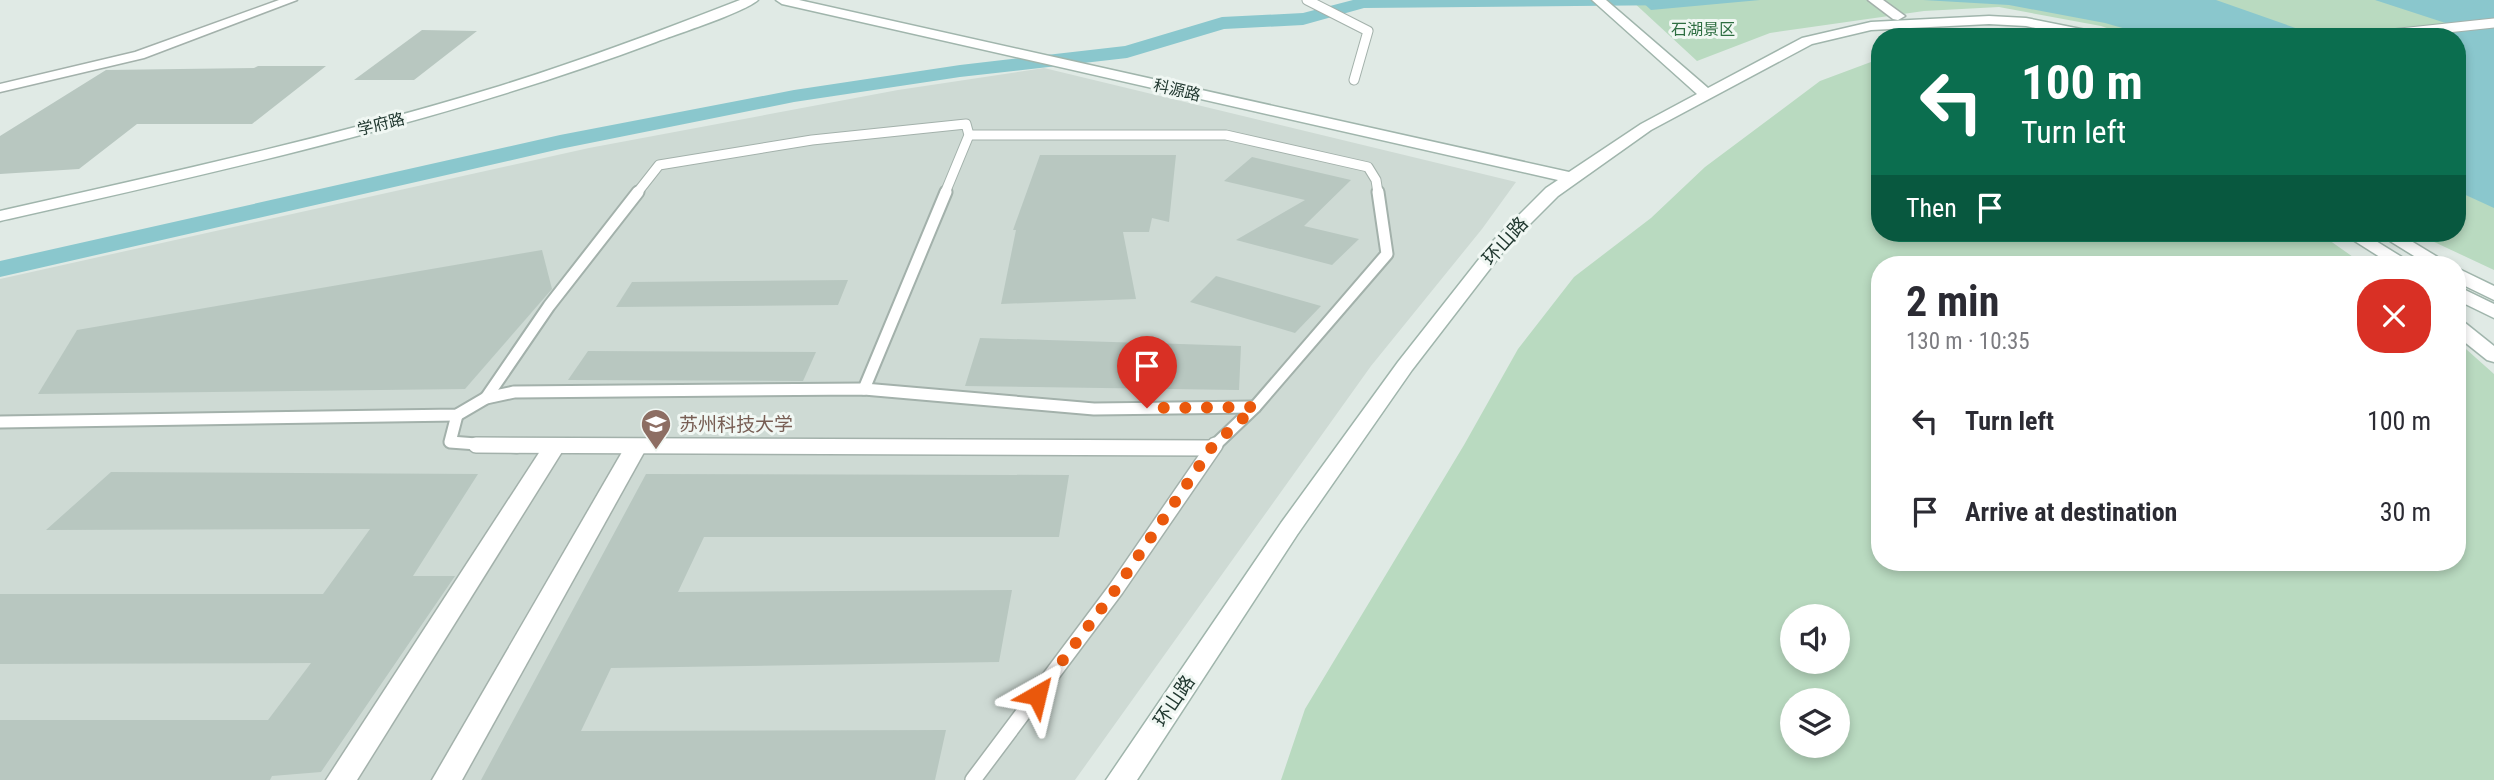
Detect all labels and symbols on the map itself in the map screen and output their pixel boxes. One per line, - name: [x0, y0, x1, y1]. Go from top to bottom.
- park label: 石湖景区: [1671, 20, 1735, 39]
- street label: 科源路: [1151, 75, 1203, 105]
- street label: 学府路: [355, 109, 407, 139]
- street label: 环山路: [1477, 212, 1533, 270]
- pin: [1117, 336, 1177, 408]
- school or university icon: 苏州科技大学: [639, 407, 673, 451]
- place label: 苏州科技大学: [679, 413, 793, 436]
- position arrow: [1000, 658, 1074, 732]
- street label: 环山路: [1149, 671, 1199, 731]

